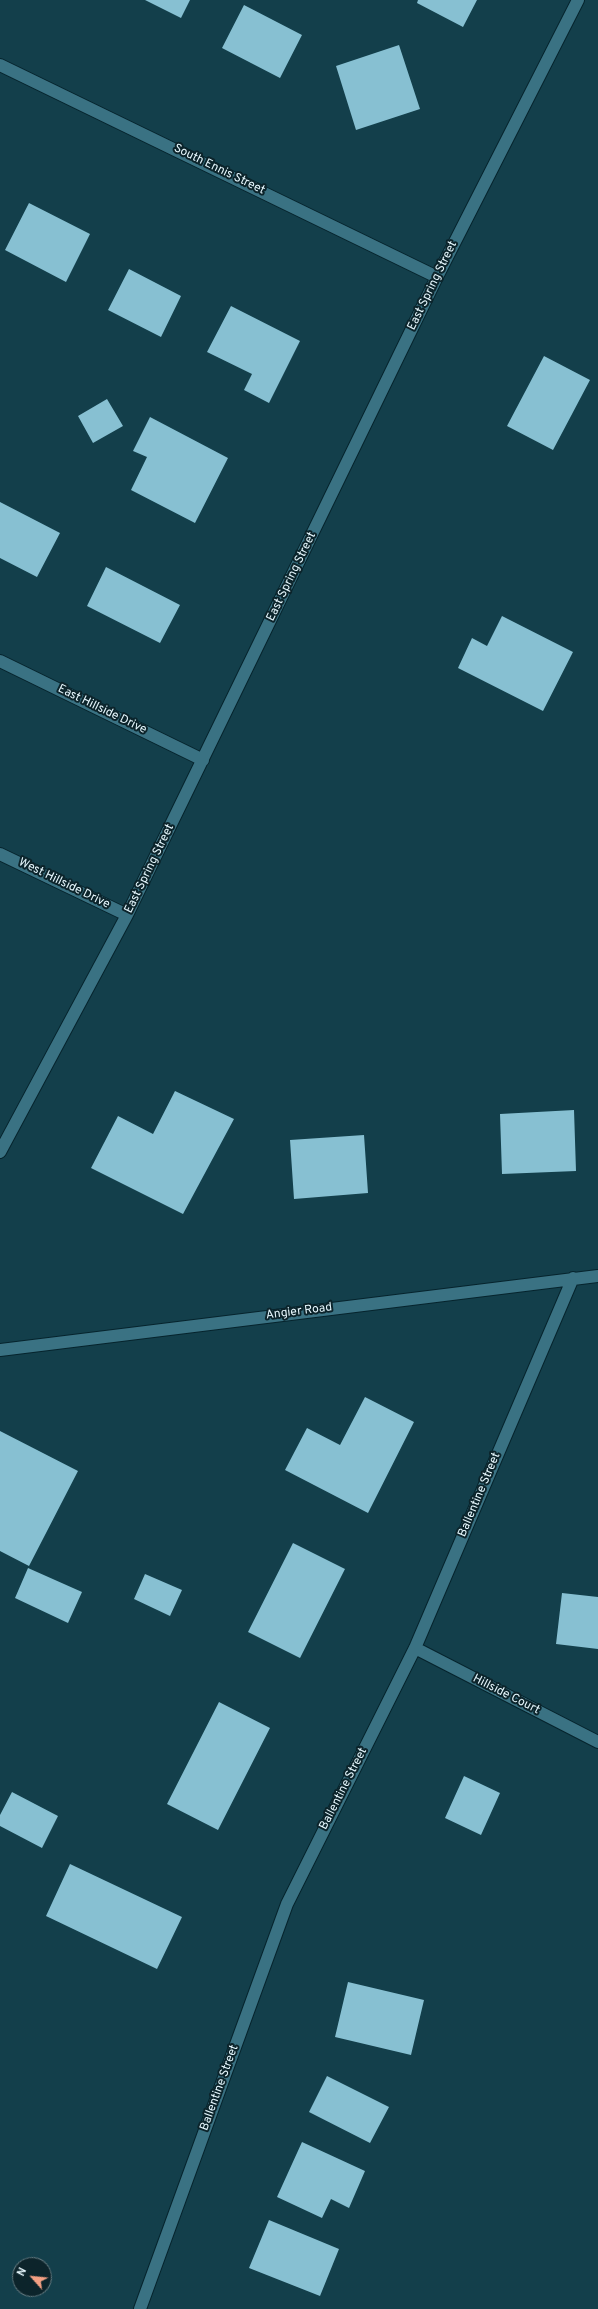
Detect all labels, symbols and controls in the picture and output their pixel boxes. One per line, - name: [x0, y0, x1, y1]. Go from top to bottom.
- street label: South Ennis Street: [171, 142, 267, 198]
- street label: East Spring Street: [405, 239, 461, 333]
- street label: East Spring Street: [264, 530, 320, 624]
- street label: East Hillside Drive: [55, 682, 149, 738]
- street label: East Spring Street: [122, 822, 178, 916]
- street label: West Hillside Drive: [16, 856, 112, 912]
- street label: Angier Road: [265, 1301, 333, 1323]
- street label: Ballentine Street: [456, 1451, 504, 1539]
- street label: Hillside Court: [470, 1672, 542, 1718]
- street label: Ballentine Street: [317, 1745, 371, 1833]
- street label: Ballentine Street: [198, 2043, 242, 2133]
- north arrow: [12, 2257, 52, 2297]
- text: N: [14, 2265, 30, 2279]

